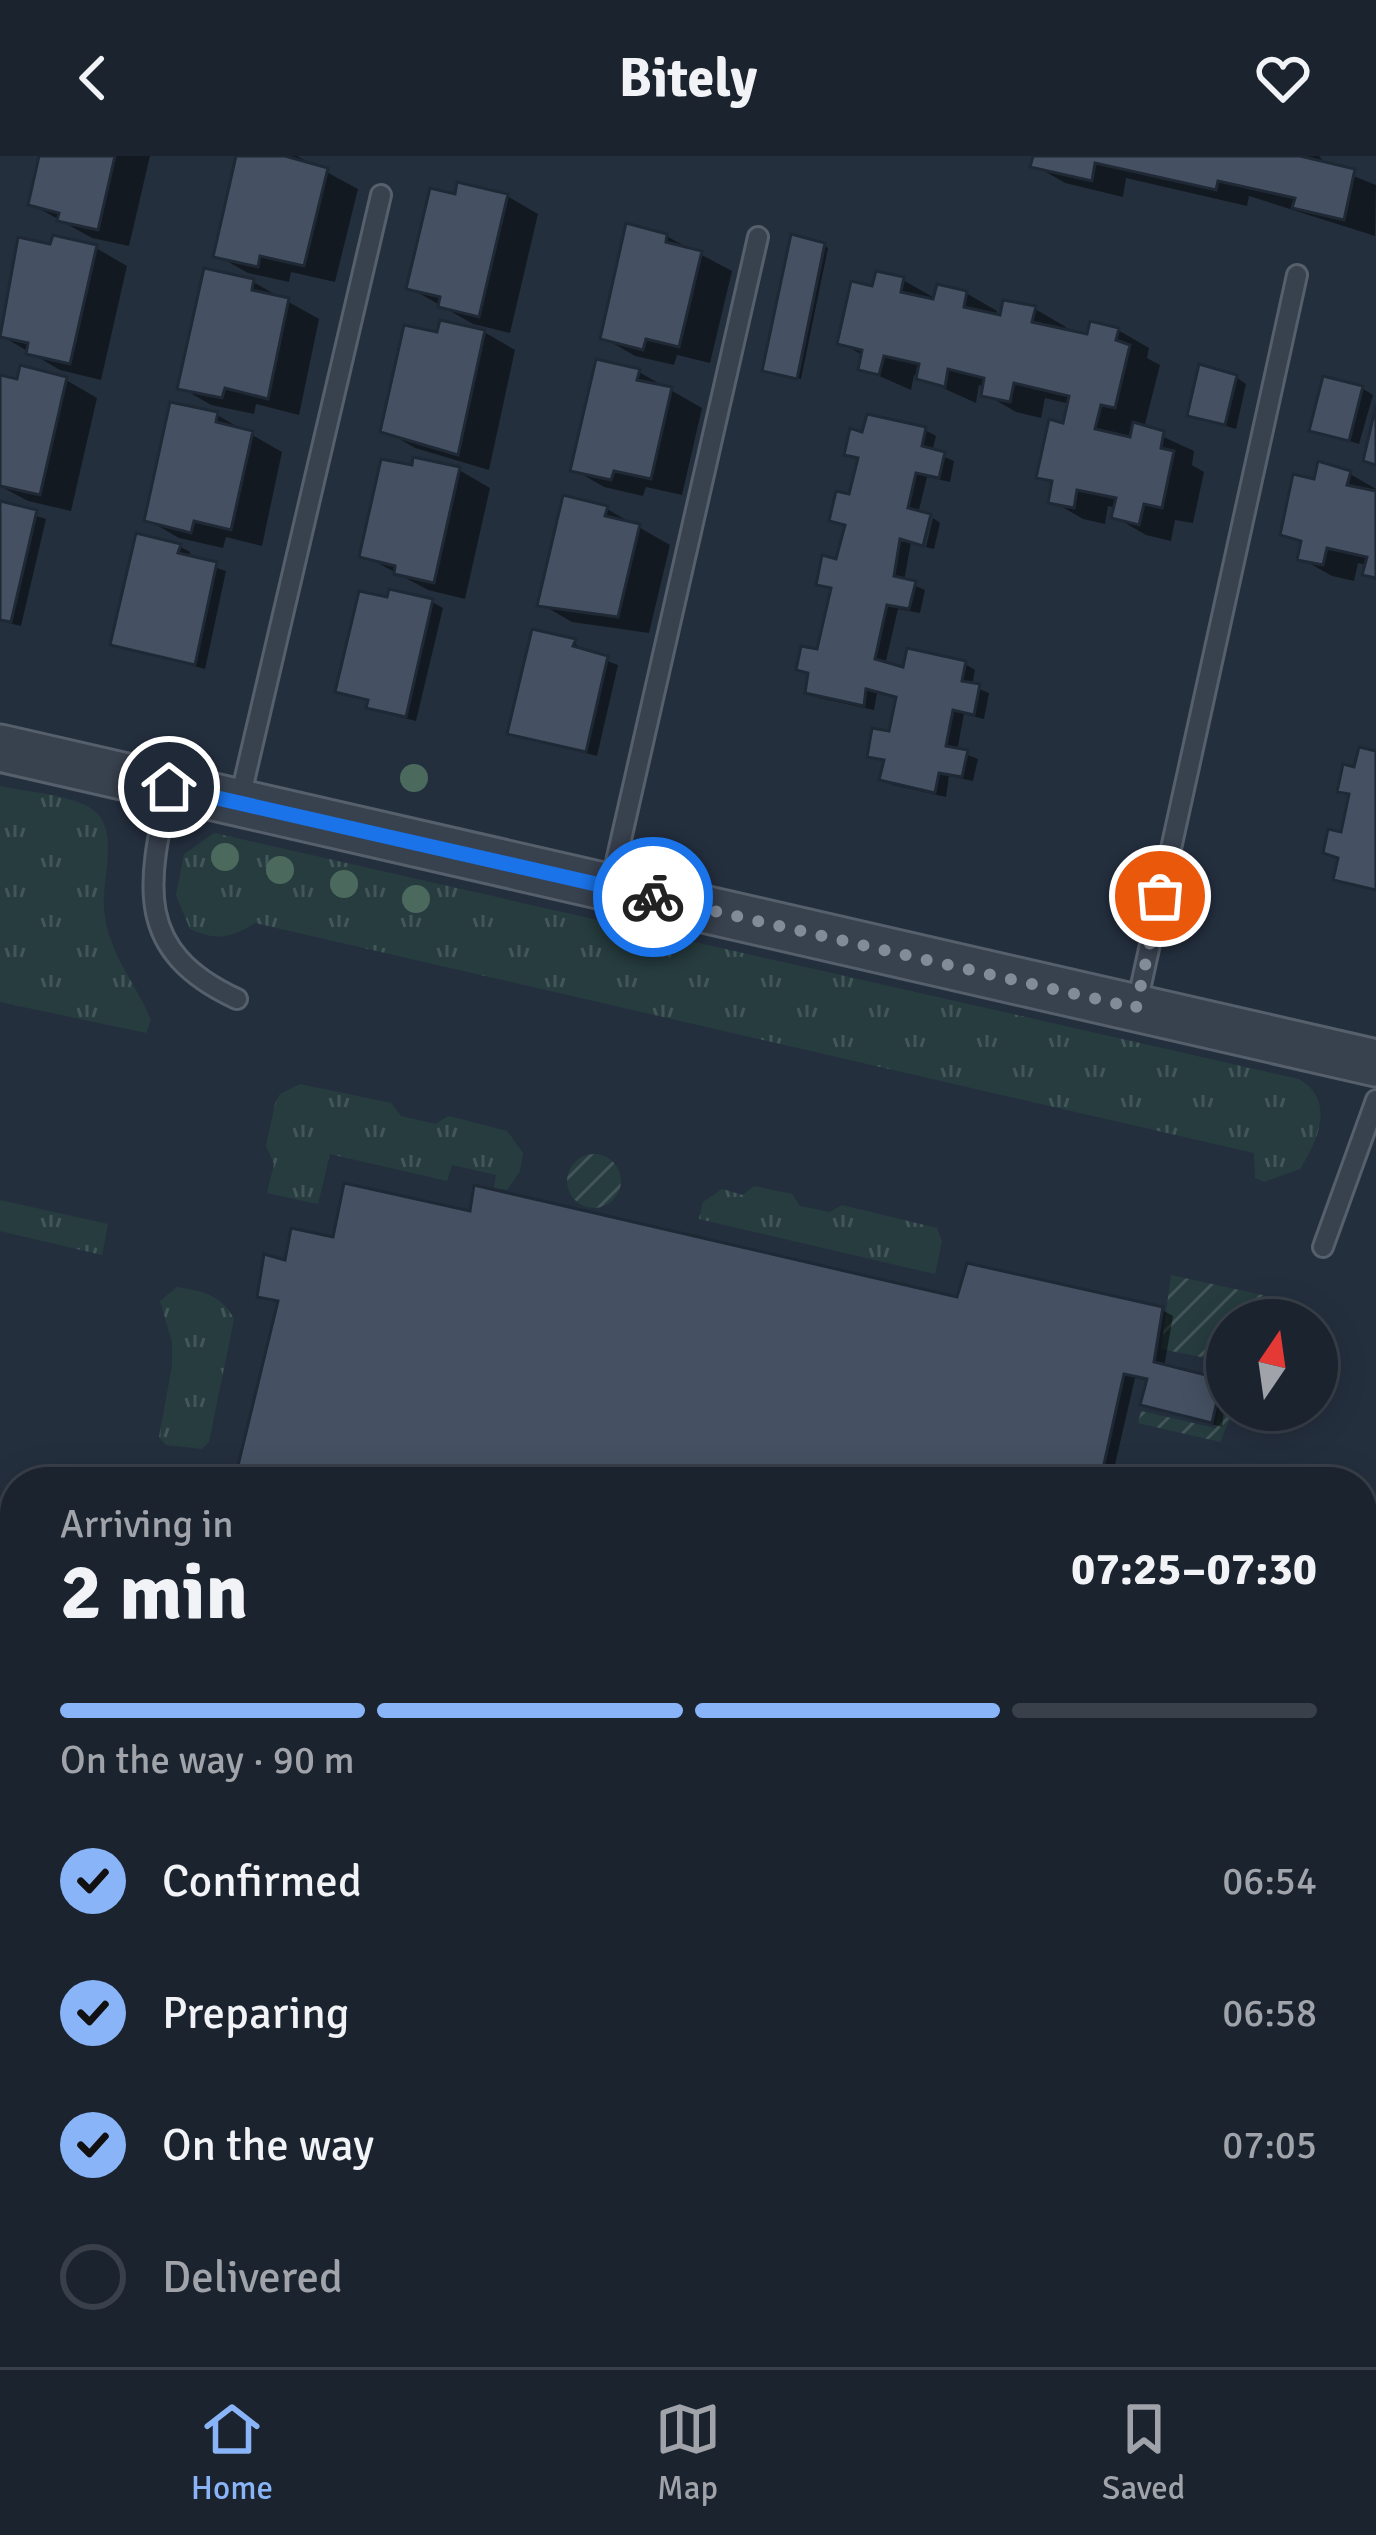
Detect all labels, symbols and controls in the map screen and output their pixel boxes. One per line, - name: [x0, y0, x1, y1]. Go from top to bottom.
- icon: back: [60, 45, 126, 111]
- text: Bitely: [619, 45, 757, 112]
- icon: heart: [1250, 45, 1316, 111]
- pin: [118, 736, 220, 838]
- icon: home: [136, 754, 202, 820]
- courier: [593, 837, 713, 957]
- pin: [1109, 845, 1211, 947]
- icon: bag: [1127, 863, 1193, 929]
- icon: bike: [620, 864, 686, 930]
- north arrow: [1206, 1299, 1338, 1431]
- map controls: [1206, 1299, 1338, 1431]
- text: Arriving in: [60, 1500, 234, 1548]
- text: 07:25–07:30: [1071, 1542, 1317, 1597]
- text: 2 min: [60, 1545, 248, 1641]
- text: On the way · 90 m: [60, 1736, 355, 1784]
- icon: check: [60, 1848, 126, 1914]
- text: Confirmed: [162, 1854, 362, 1909]
- text: 06:54: [1222, 1857, 1317, 1905]
- icon: check: [60, 1980, 126, 2046]
- text: Preparing: [162, 1986, 350, 2041]
- text: 06:58: [1222, 1989, 1317, 2037]
- icon: check: [60, 2112, 126, 2178]
- text: On the way: [162, 2118, 374, 2173]
- text: 07:05: [1222, 2121, 1317, 2169]
- text: Delivered: [162, 2250, 343, 2305]
- tab: Home: [191, 2396, 273, 2509]
- tab: Map: [655, 2396, 721, 2509]
- tab: Saved: [1102, 2396, 1185, 2509]

